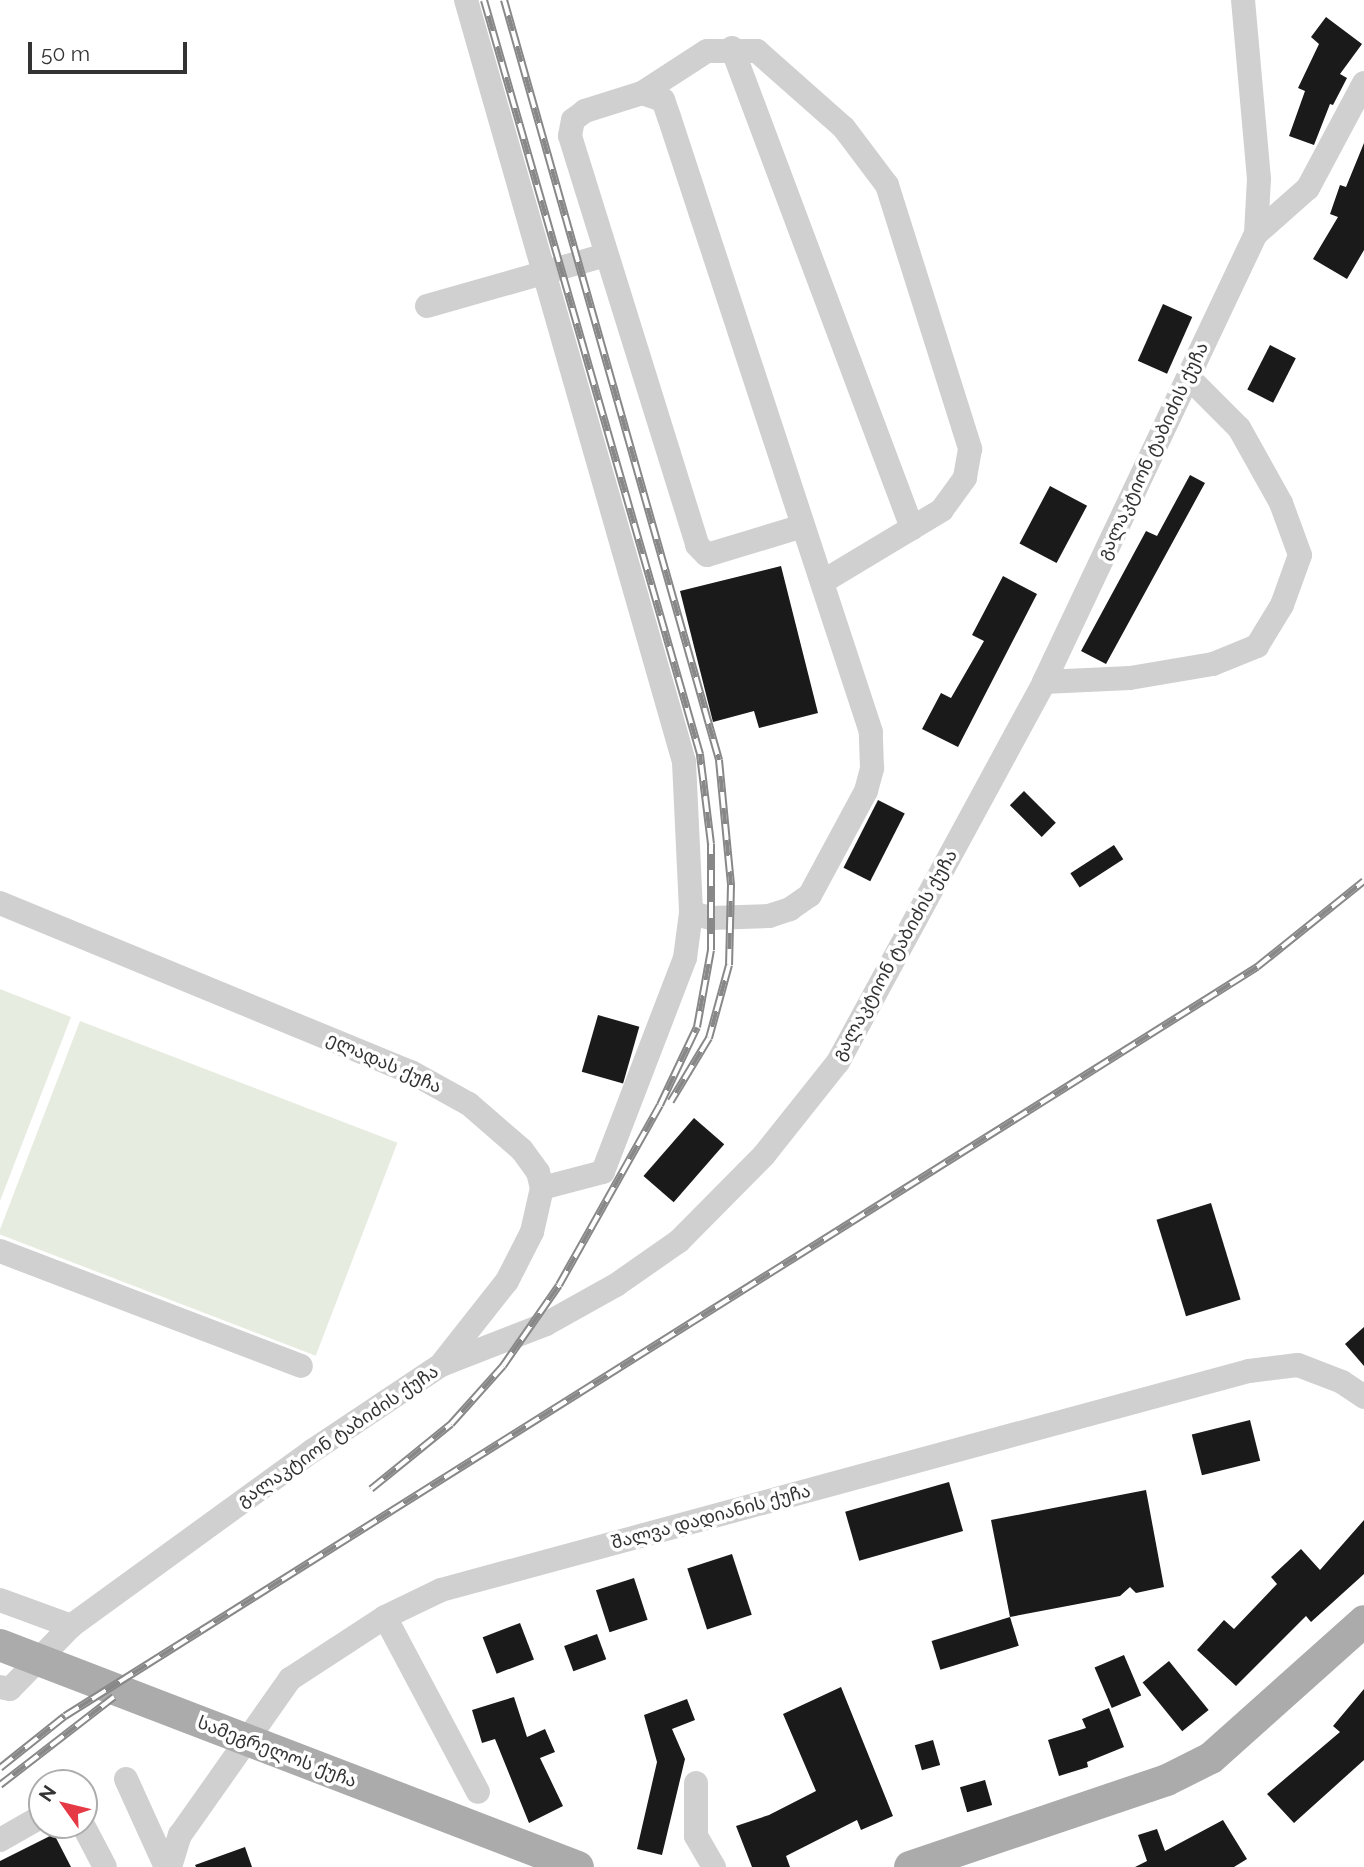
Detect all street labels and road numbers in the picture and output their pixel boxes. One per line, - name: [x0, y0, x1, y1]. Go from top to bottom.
- street label: გალაკტიონ ტაბიძის ქუჩა: [1093, 339, 1213, 563]
- street label: გალაკტიონ ტაბიძის ქუჩა: [828, 846, 962, 1064]
- street label: ელადას ქუჩა: [323, 1028, 445, 1098]
- street label: გალაკტიონ ტაბიძის ქუჩა: [233, 1361, 443, 1511]
- street label: შალვა დადიანის ქუჩა: [609, 1480, 813, 1554]
- street label: სამეგრელოს ქუჩა: [194, 1712, 360, 1792]

